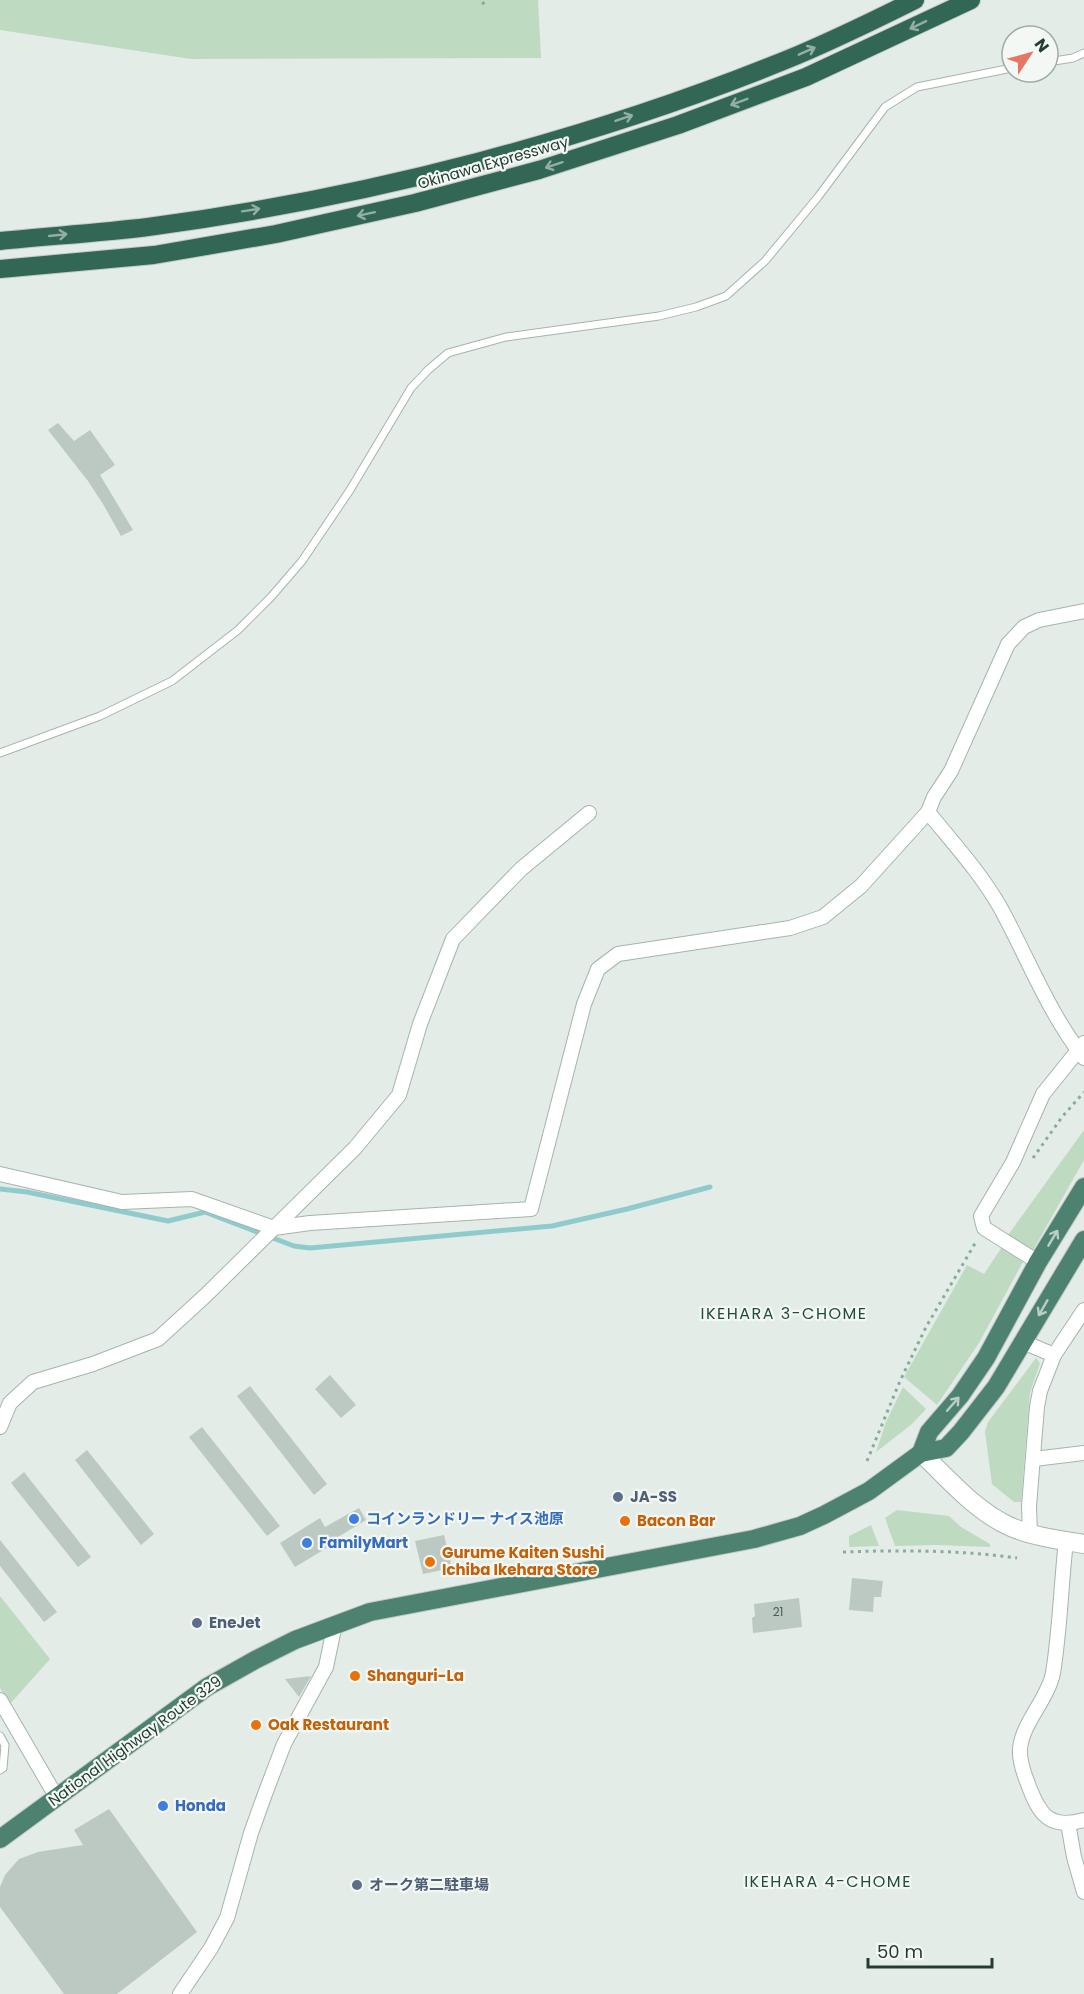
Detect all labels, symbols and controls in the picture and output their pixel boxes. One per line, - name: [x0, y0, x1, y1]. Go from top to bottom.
- one-way arrow: [909, 20, 927, 32]
- north arrow: [1000, 24, 1060, 84]
- text: N: [1029, 34, 1055, 57]
- one-way arrow: [797, 44, 815, 56]
- one-way arrow: [730, 97, 748, 108]
- one-way arrow: [614, 111, 633, 122]
- street label: Okinawa Expressway: [415, 131, 571, 194]
- one-way arrow: [545, 161, 564, 172]
- one-way arrow: [241, 204, 261, 215]
- one-way arrow: [356, 209, 376, 220]
- one-way arrow: [48, 229, 68, 240]
- one-way arrow: [1047, 1230, 1059, 1247]
- one-way arrow: [1036, 1299, 1048, 1316]
- district label: IKEHARA 3-CHOME: [700, 1302, 868, 1325]
- one-way arrow: [946, 1397, 960, 1412]
- place label: JA-SS: [630, 1486, 677, 1507]
- marker: JA-SS: [611, 1490, 625, 1504]
- place label: コインランドリー ナイス池原: [366, 1508, 564, 1529]
- place label: Bacon Bar: [637, 1510, 716, 1531]
- marker: コインランドリー ナイス池原: [347, 1512, 361, 1526]
- marker: Bacon Bar: [618, 1514, 632, 1528]
- place label: FamilyMart: [319, 1532, 408, 1553]
- marker: FamilyMart: [300, 1536, 314, 1550]
- place label: Gurume Kaiten Sushi Ichiba Ikehara Store: [442, 1542, 604, 1580]
- marker: Gurume Kaiten Sushi Ichiba Ikehara Store: [423, 1555, 437, 1569]
- house number: 21: [773, 1603, 783, 1620]
- place label: EneJet: [209, 1612, 260, 1633]
- marker: EneJet: [190, 1616, 204, 1630]
- place label: Shanguri-La: [367, 1665, 464, 1686]
- marker: Shanguri-La: [348, 1669, 362, 1683]
- street label: National Highway Route 329: [44, 1671, 226, 1811]
- place label: Oak Restaurant: [268, 1714, 389, 1735]
- marker: Oak Restaurant: [249, 1718, 263, 1732]
- place label: Honda: [175, 1795, 226, 1816]
- marker: Honda: [156, 1799, 170, 1813]
- district label: IKEHARA 4-CHOME: [744, 1870, 912, 1893]
- place label: オーク第二駐車場: [369, 1874, 489, 1895]
- marker: オーク第二駐車場: [350, 1878, 364, 1892]
- scale bar: [868, 1931, 992, 1969]
- text: 50 m: [877, 1939, 923, 1964]

